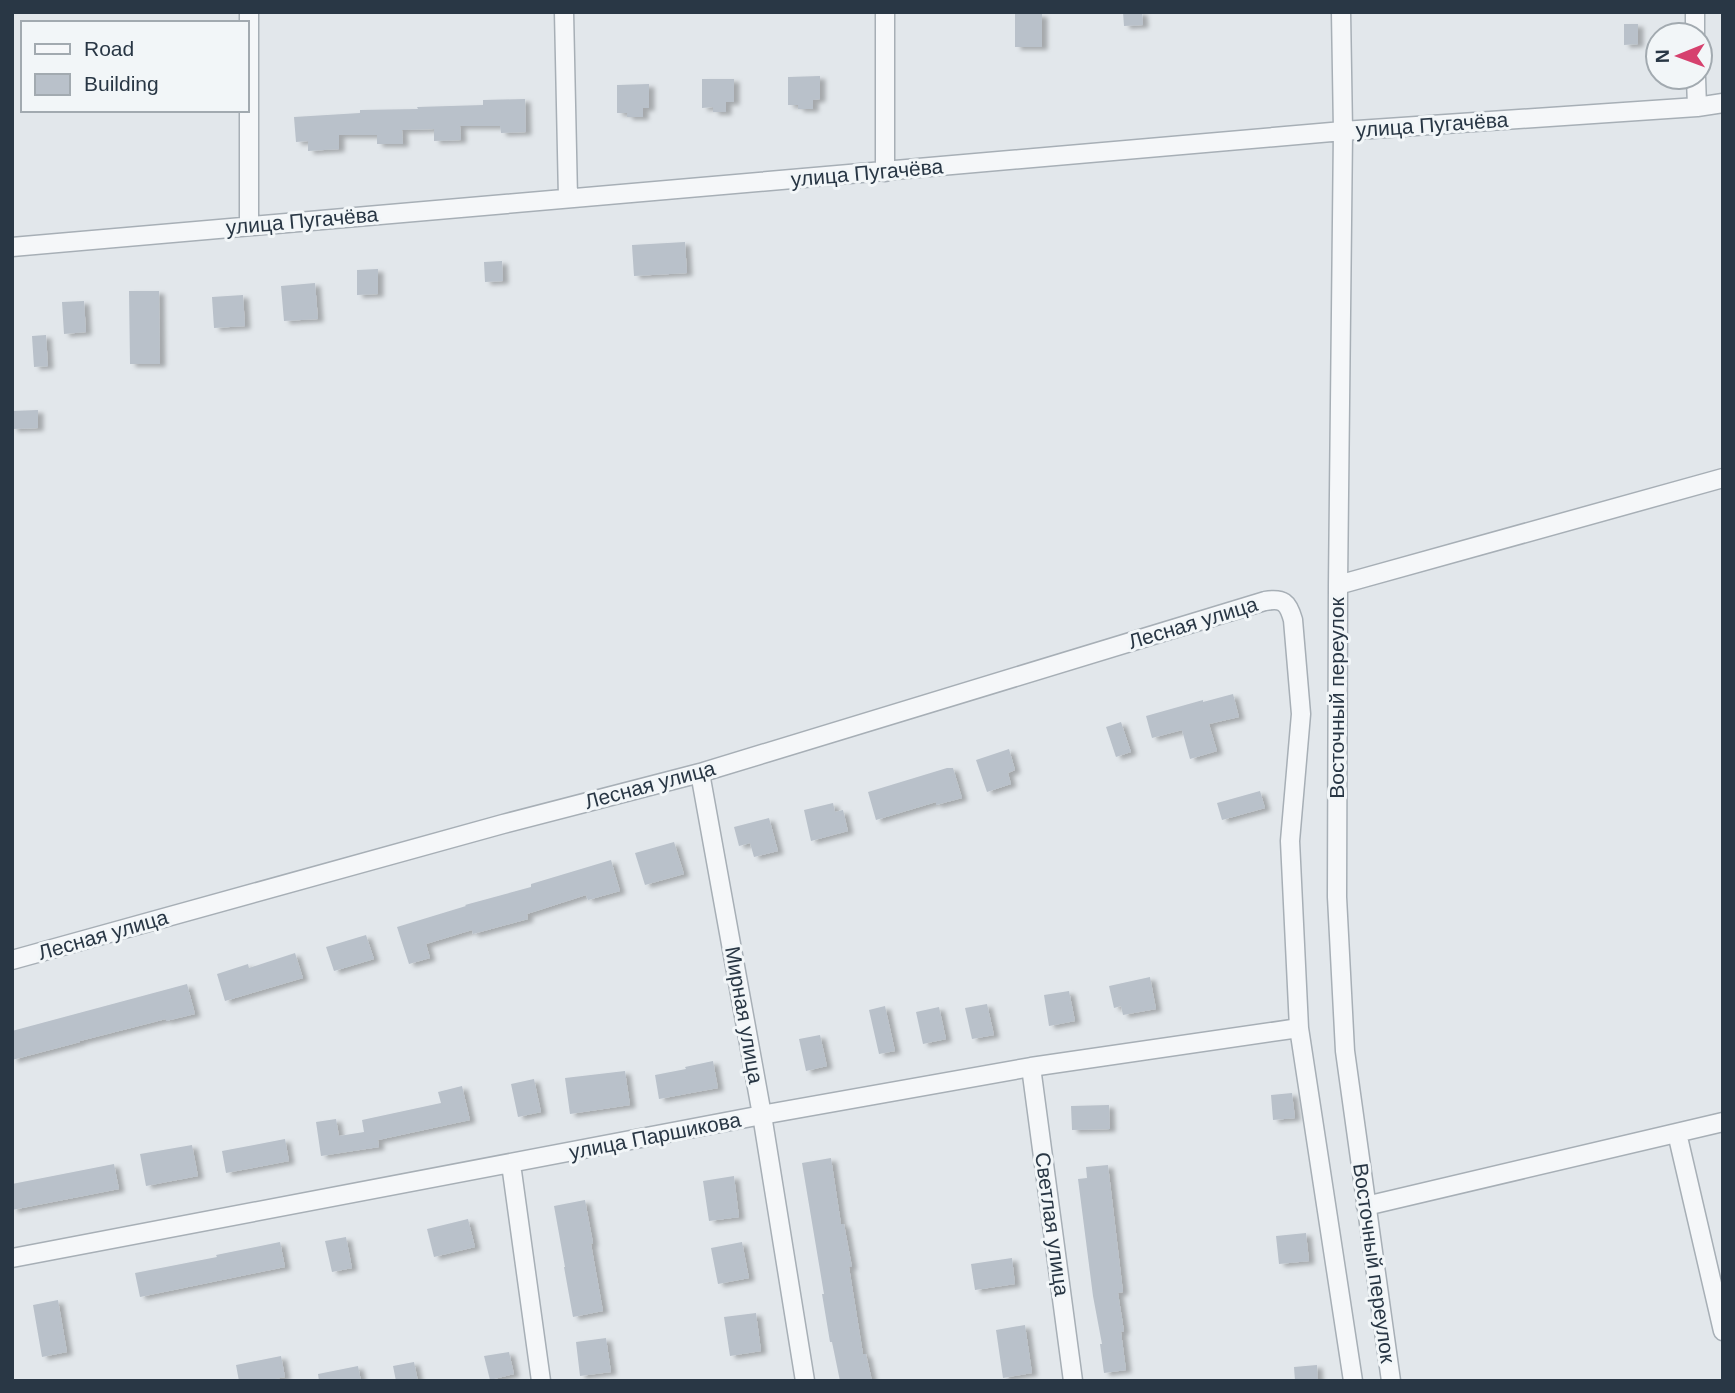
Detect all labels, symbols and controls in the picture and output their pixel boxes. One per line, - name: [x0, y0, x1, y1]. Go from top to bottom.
- legend: [21, 21, 248, 112]
- north arrow: [1644, 21, 1714, 91]
- text: Road: [84, 37, 134, 60]
- text: N: [1652, 49, 1673, 63]
- text: Building: [84, 72, 159, 95]
- street label: улица Пугачёва: [1355, 108, 1509, 141]
- street label: улица Пугачёва: [790, 154, 944, 191]
- street label: улица Пугачёва: [225, 202, 379, 239]
- street label: Лесная улица: [1125, 592, 1261, 653]
- street label: Восточный переулок: [1325, 596, 1348, 799]
- street label: Лесная улица: [582, 756, 718, 813]
- street label: Лесная улица: [35, 905, 171, 964]
- street label: Мирная улица: [721, 944, 768, 1086]
- street label: улица Паршикова: [567, 1108, 743, 1163]
- street label: Светлая улица: [1031, 1150, 1074, 1298]
- street label: Восточный переулок: [1349, 1162, 1400, 1365]

